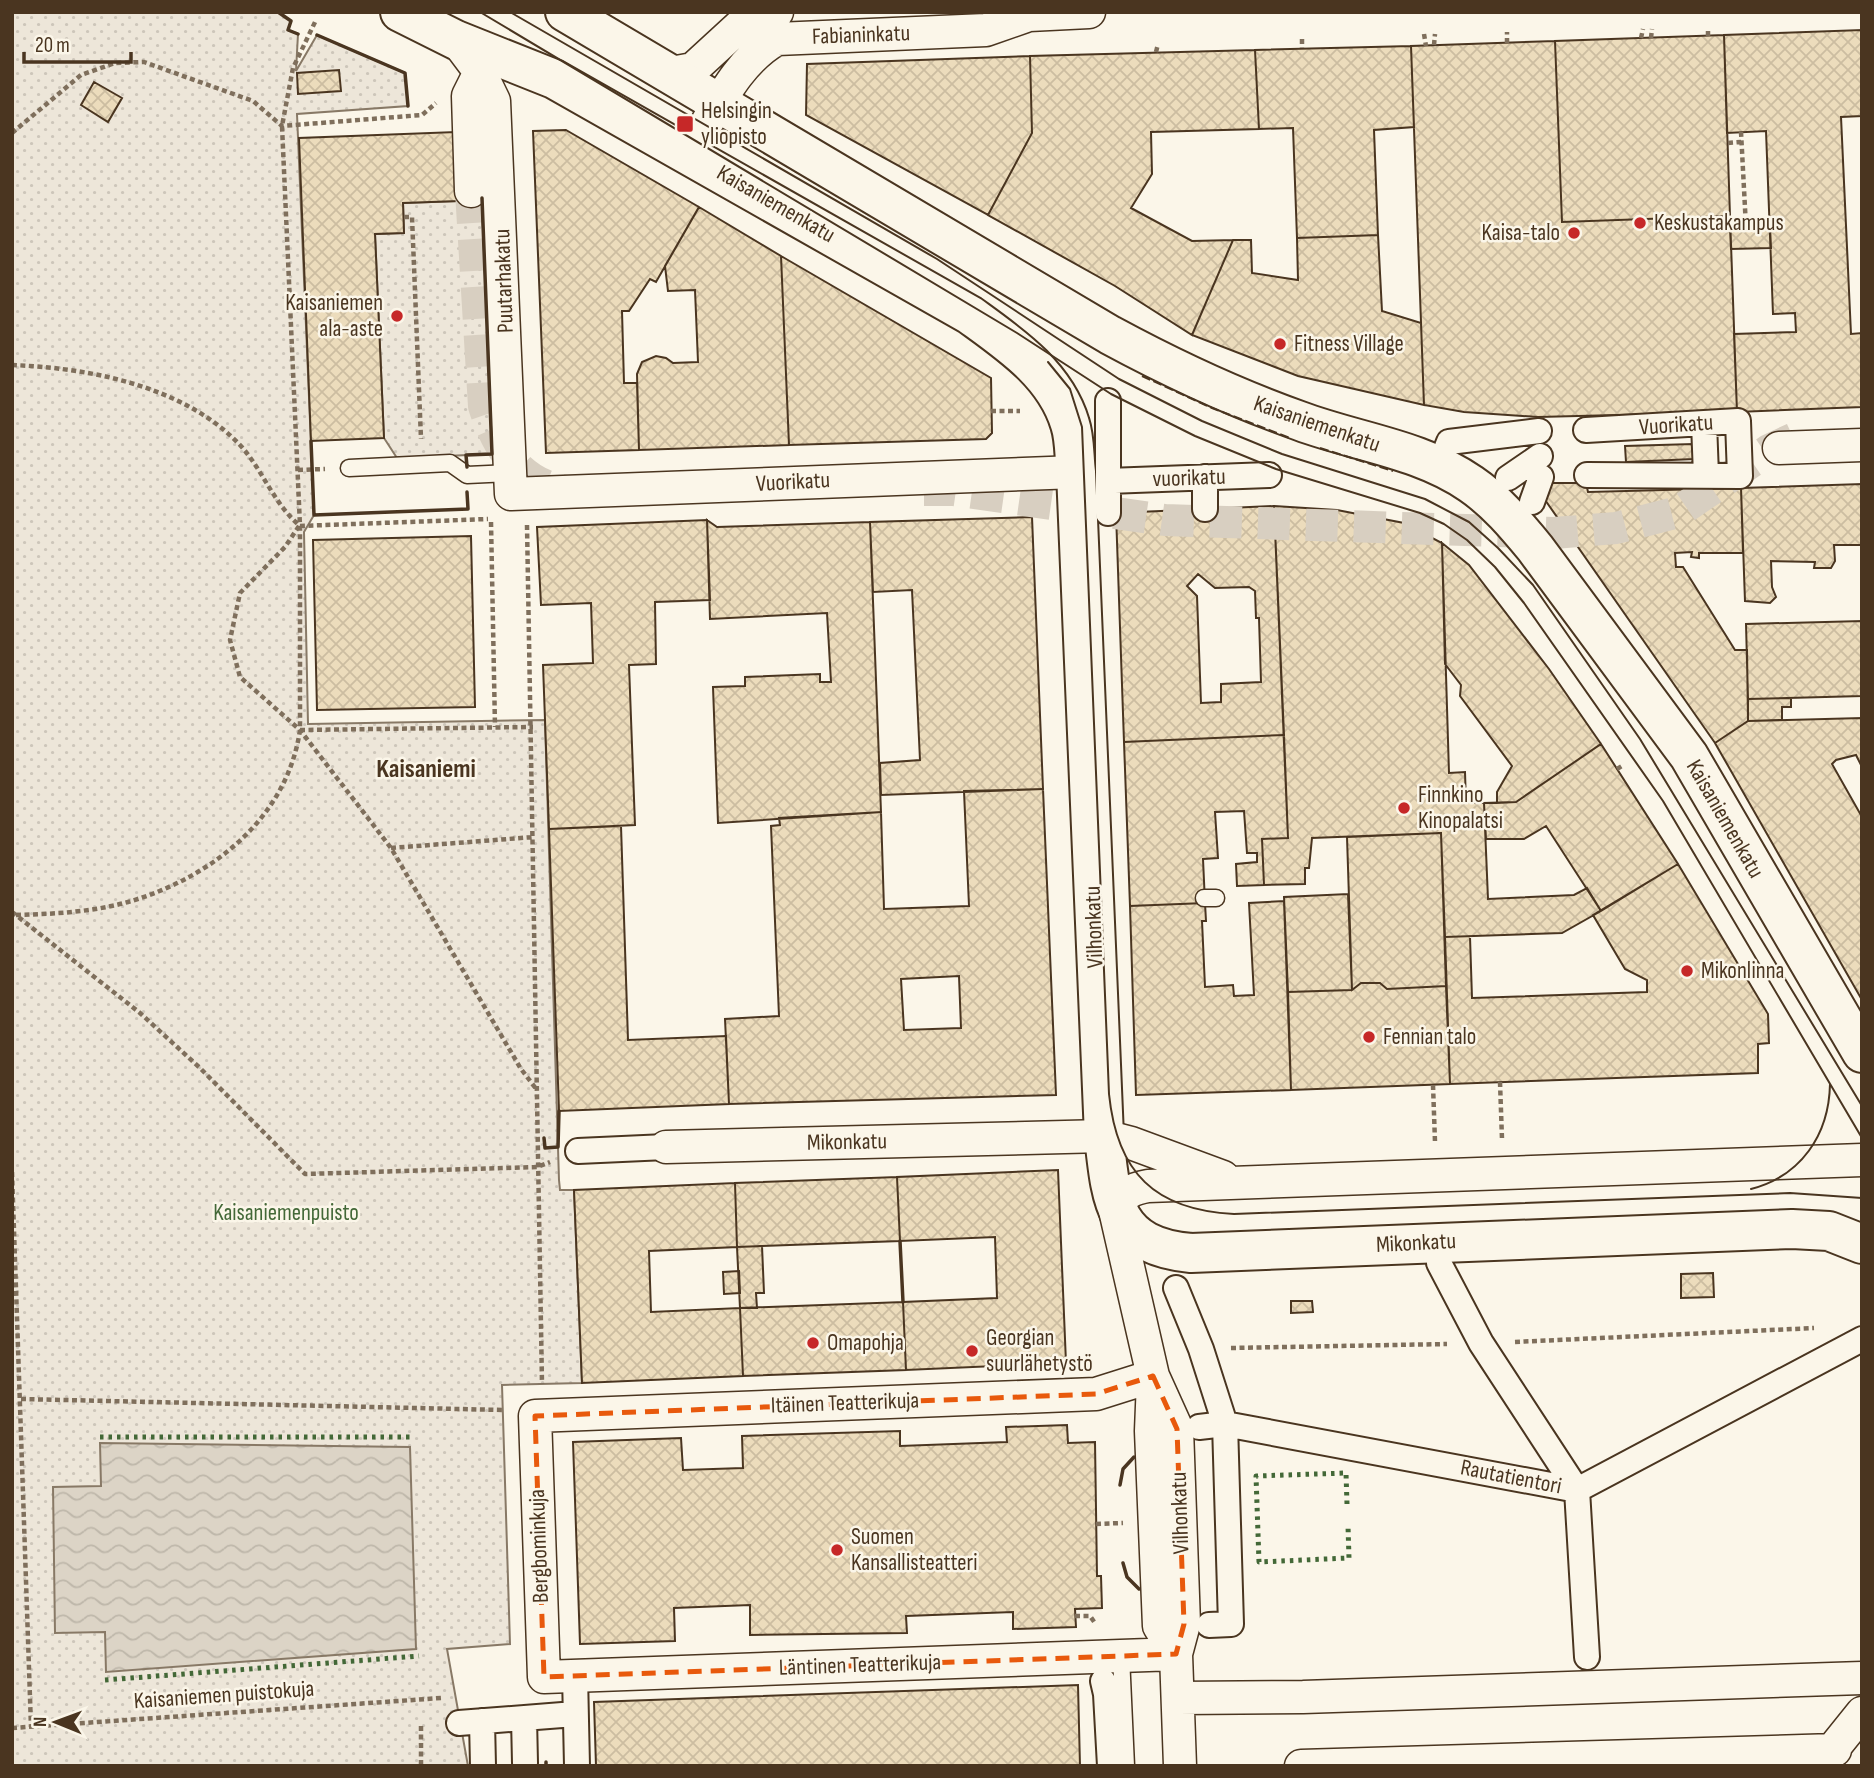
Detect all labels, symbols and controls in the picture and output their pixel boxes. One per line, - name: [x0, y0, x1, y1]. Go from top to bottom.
- street label: Fabianinkatu: [812, 19, 910, 51]
- scale bar: [24, 21, 131, 65]
- text: 20 m: [35, 33, 70, 58]
- place label: Helsingin yliopisto: [701, 97, 772, 151]
- marker: Helsingin yliopisto: [675, 114, 695, 134]
- street label: Kaisaniemenkatu: [712, 159, 840, 249]
- place label: Keskustakampus: [1654, 209, 1784, 237]
- marker: Keskustakampus: [1632, 215, 1648, 231]
- place label: Kaisa-talo: [1482, 219, 1560, 247]
- marker: Kaisa-talo: [1566, 225, 1582, 241]
- street label: Puutarhakatu: [488, 228, 520, 334]
- place label: Kaisaniemen ala-aste: [285, 289, 383, 343]
- marker: Kaisaniemen ala-aste: [389, 308, 405, 324]
- place label: Fitness Village: [1294, 330, 1404, 358]
- marker: Fitness Village: [1272, 336, 1288, 352]
- street label: Kaisaniemenkatu: [1250, 389, 1384, 459]
- street label: Vuorikatu: [1638, 408, 1714, 442]
- street label: vuorikatu: [1152, 463, 1226, 493]
- street label: Vuorikatu: [755, 466, 831, 498]
- district label: Kaisaniemi: [376, 754, 476, 785]
- street label: Kaisaniemenkatu: [1680, 755, 1770, 883]
- place label: Finnkino Kinopalatsi: [1418, 781, 1503, 835]
- marker: Finnkino Kinopalatsi: [1396, 800, 1412, 816]
- street label: Vilhonkatu: [1079, 885, 1109, 969]
- place label: Mikonlinna: [1701, 957, 1784, 985]
- marker: Mikonlinna: [1679, 963, 1695, 979]
- place label: Fennian talo: [1383, 1023, 1476, 1051]
- marker: Fennian talo: [1361, 1029, 1377, 1045]
- street label: Mikonkatu: [807, 1127, 887, 1157]
- park label: Kaisaniemenpuisto: [213, 1199, 359, 1227]
- street label: Mikonkatu: [1375, 1227, 1457, 1259]
- place label: Georgian suurlähetystö: [986, 1324, 1093, 1378]
- place label: Omapohja: [827, 1329, 904, 1357]
- marker: Omapohja: [805, 1335, 821, 1351]
- marker: Georgian suurlähetystö: [964, 1343, 980, 1359]
- street label: Itäinen Teatterikuja: [770, 1386, 920, 1420]
- street label: Rautatientori: [1458, 1453, 1564, 1501]
- street label: Vilhonkatu: [1165, 1471, 1195, 1555]
- street label: Bergbominkuja: [523, 1489, 555, 1603]
- place label: Suomen Kansallisteatteri: [851, 1523, 977, 1577]
- marker: Suomen Kansallisteatteri: [829, 1542, 845, 1558]
- street label: Läntinen Teatterikuja: [778, 1648, 942, 1682]
- street label: Kaisaniemen puistokuja: [133, 1675, 315, 1715]
- north arrow: [21, 1687, 91, 1757]
- text: N: [29, 1716, 52, 1727]

